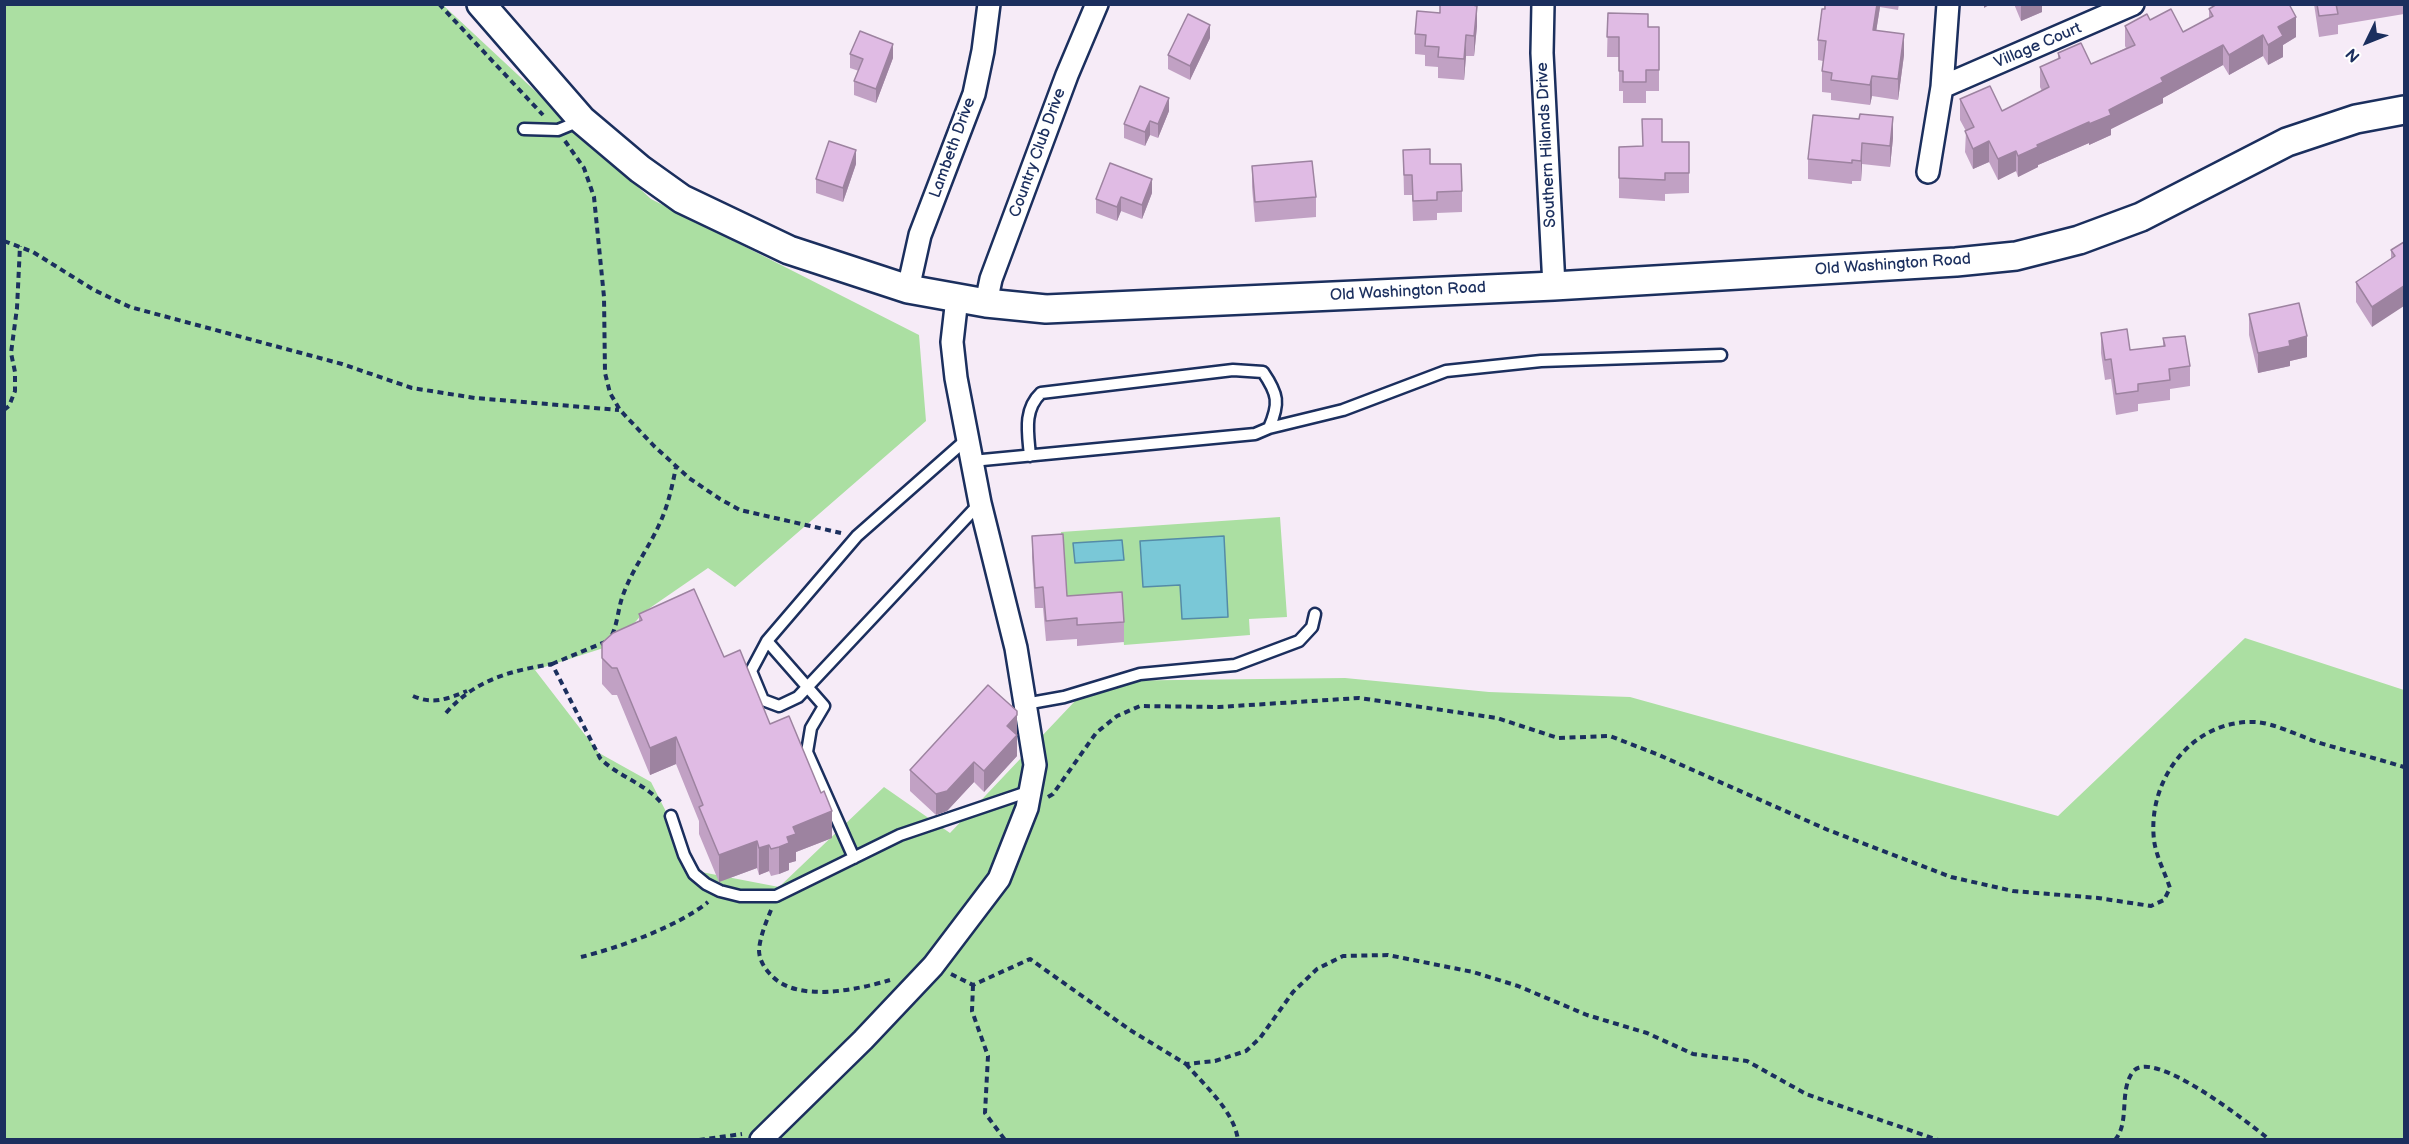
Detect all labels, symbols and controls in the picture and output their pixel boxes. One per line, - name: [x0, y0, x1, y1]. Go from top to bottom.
- north arrow: [2337, 12, 2397, 72]
- street label: Village Court: [1992, 19, 2084, 73]
- text: N: [2342, 44, 2365, 65]
- street label: Southern Hilands Drive: [1533, 62, 1561, 228]
- street label: Country Club Drive: [1006, 86, 1070, 220]
- street label: Lambeth Drive: [926, 95, 980, 201]
- street label: Old Washington Road: [1814, 250, 1972, 280]
- street label: Old Washington Road: [1330, 278, 1486, 306]

